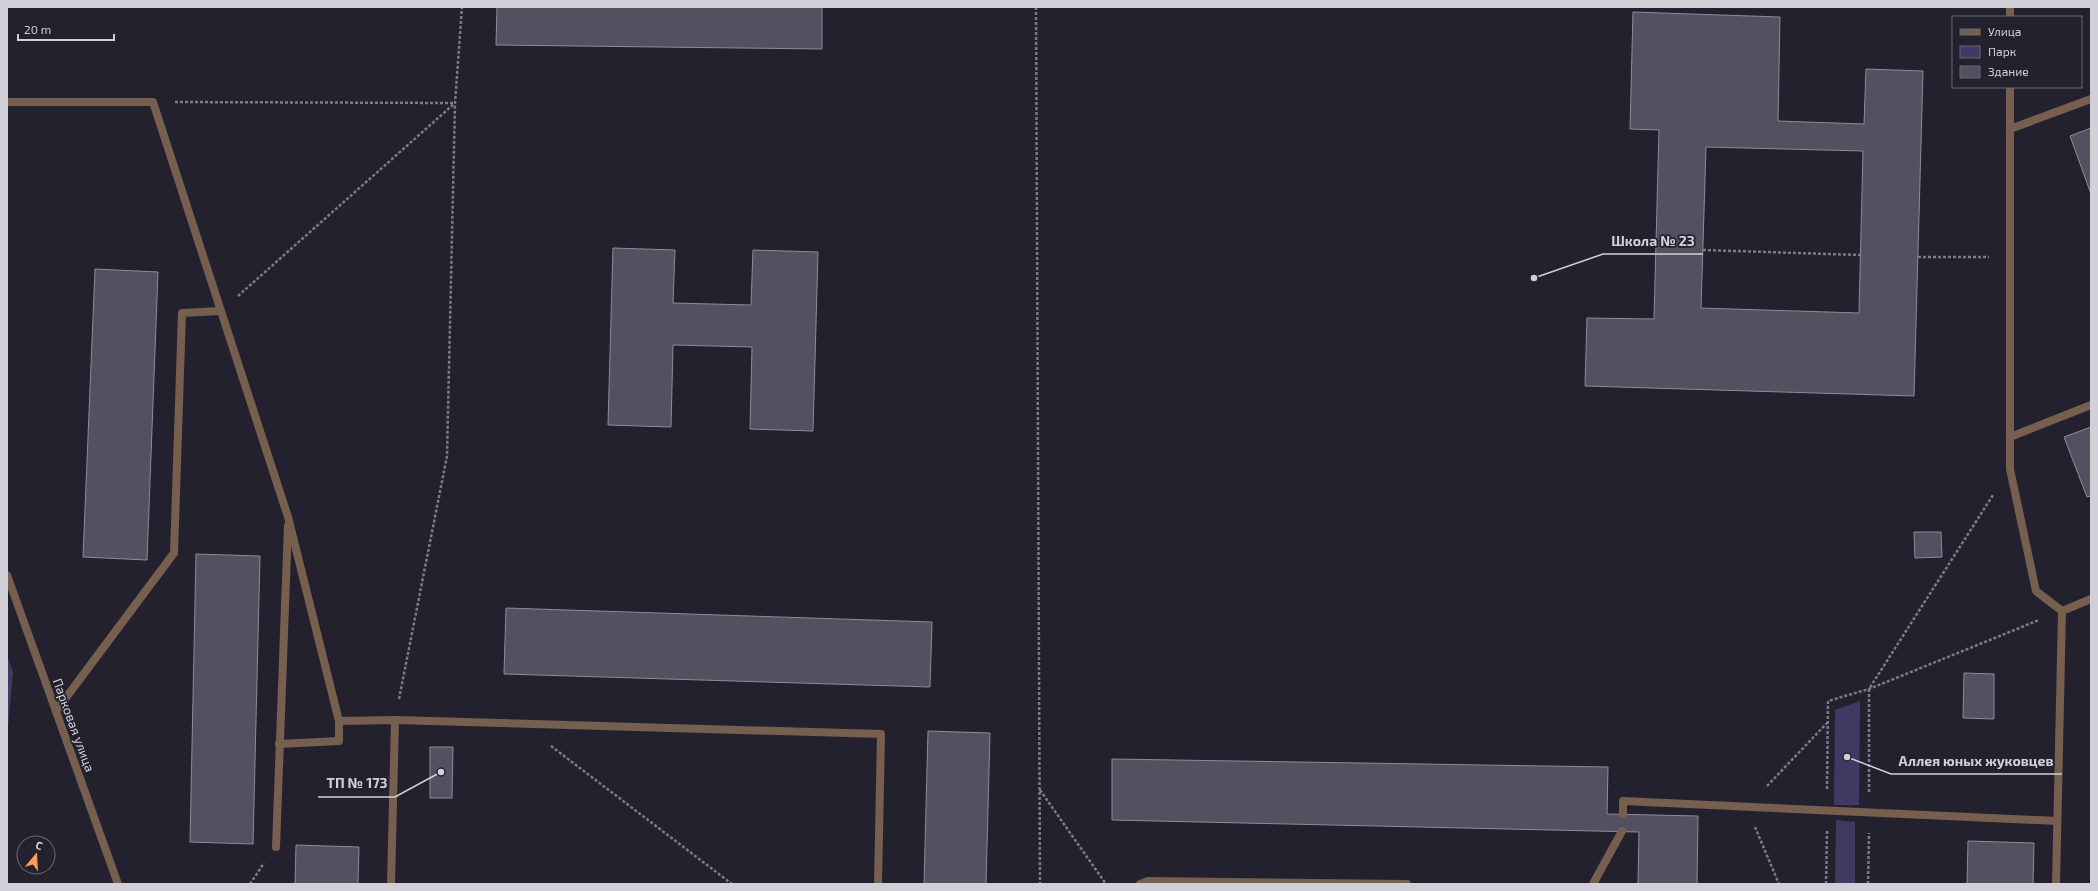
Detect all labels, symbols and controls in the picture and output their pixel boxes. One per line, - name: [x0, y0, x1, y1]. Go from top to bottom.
- scale bar: [18, 16, 114, 42]
- legend: [1952, 16, 2082, 88]
- text: 20 m: [24, 22, 51, 36]
- text: Улица: [1988, 24, 2021, 38]
- text: Парк: [1988, 44, 2017, 58]
- text: Здание: [1988, 64, 2029, 78]
- callout: Школа № 23: [1603, 228, 1703, 254]
- text: Школа № 23: [1611, 232, 1695, 249]
- street label: Парковая улица: [50, 676, 98, 774]
- callout: Аллея юных жуковцев: [1891, 748, 2062, 774]
- text: Аллея юных жуковцев: [1899, 752, 2053, 769]
- callout: ТП № 173: [318, 771, 395, 797]
- text: ТП № 173: [326, 774, 388, 791]
- north arrow: [16, 835, 56, 875]
- text: С: [34, 838, 45, 852]

